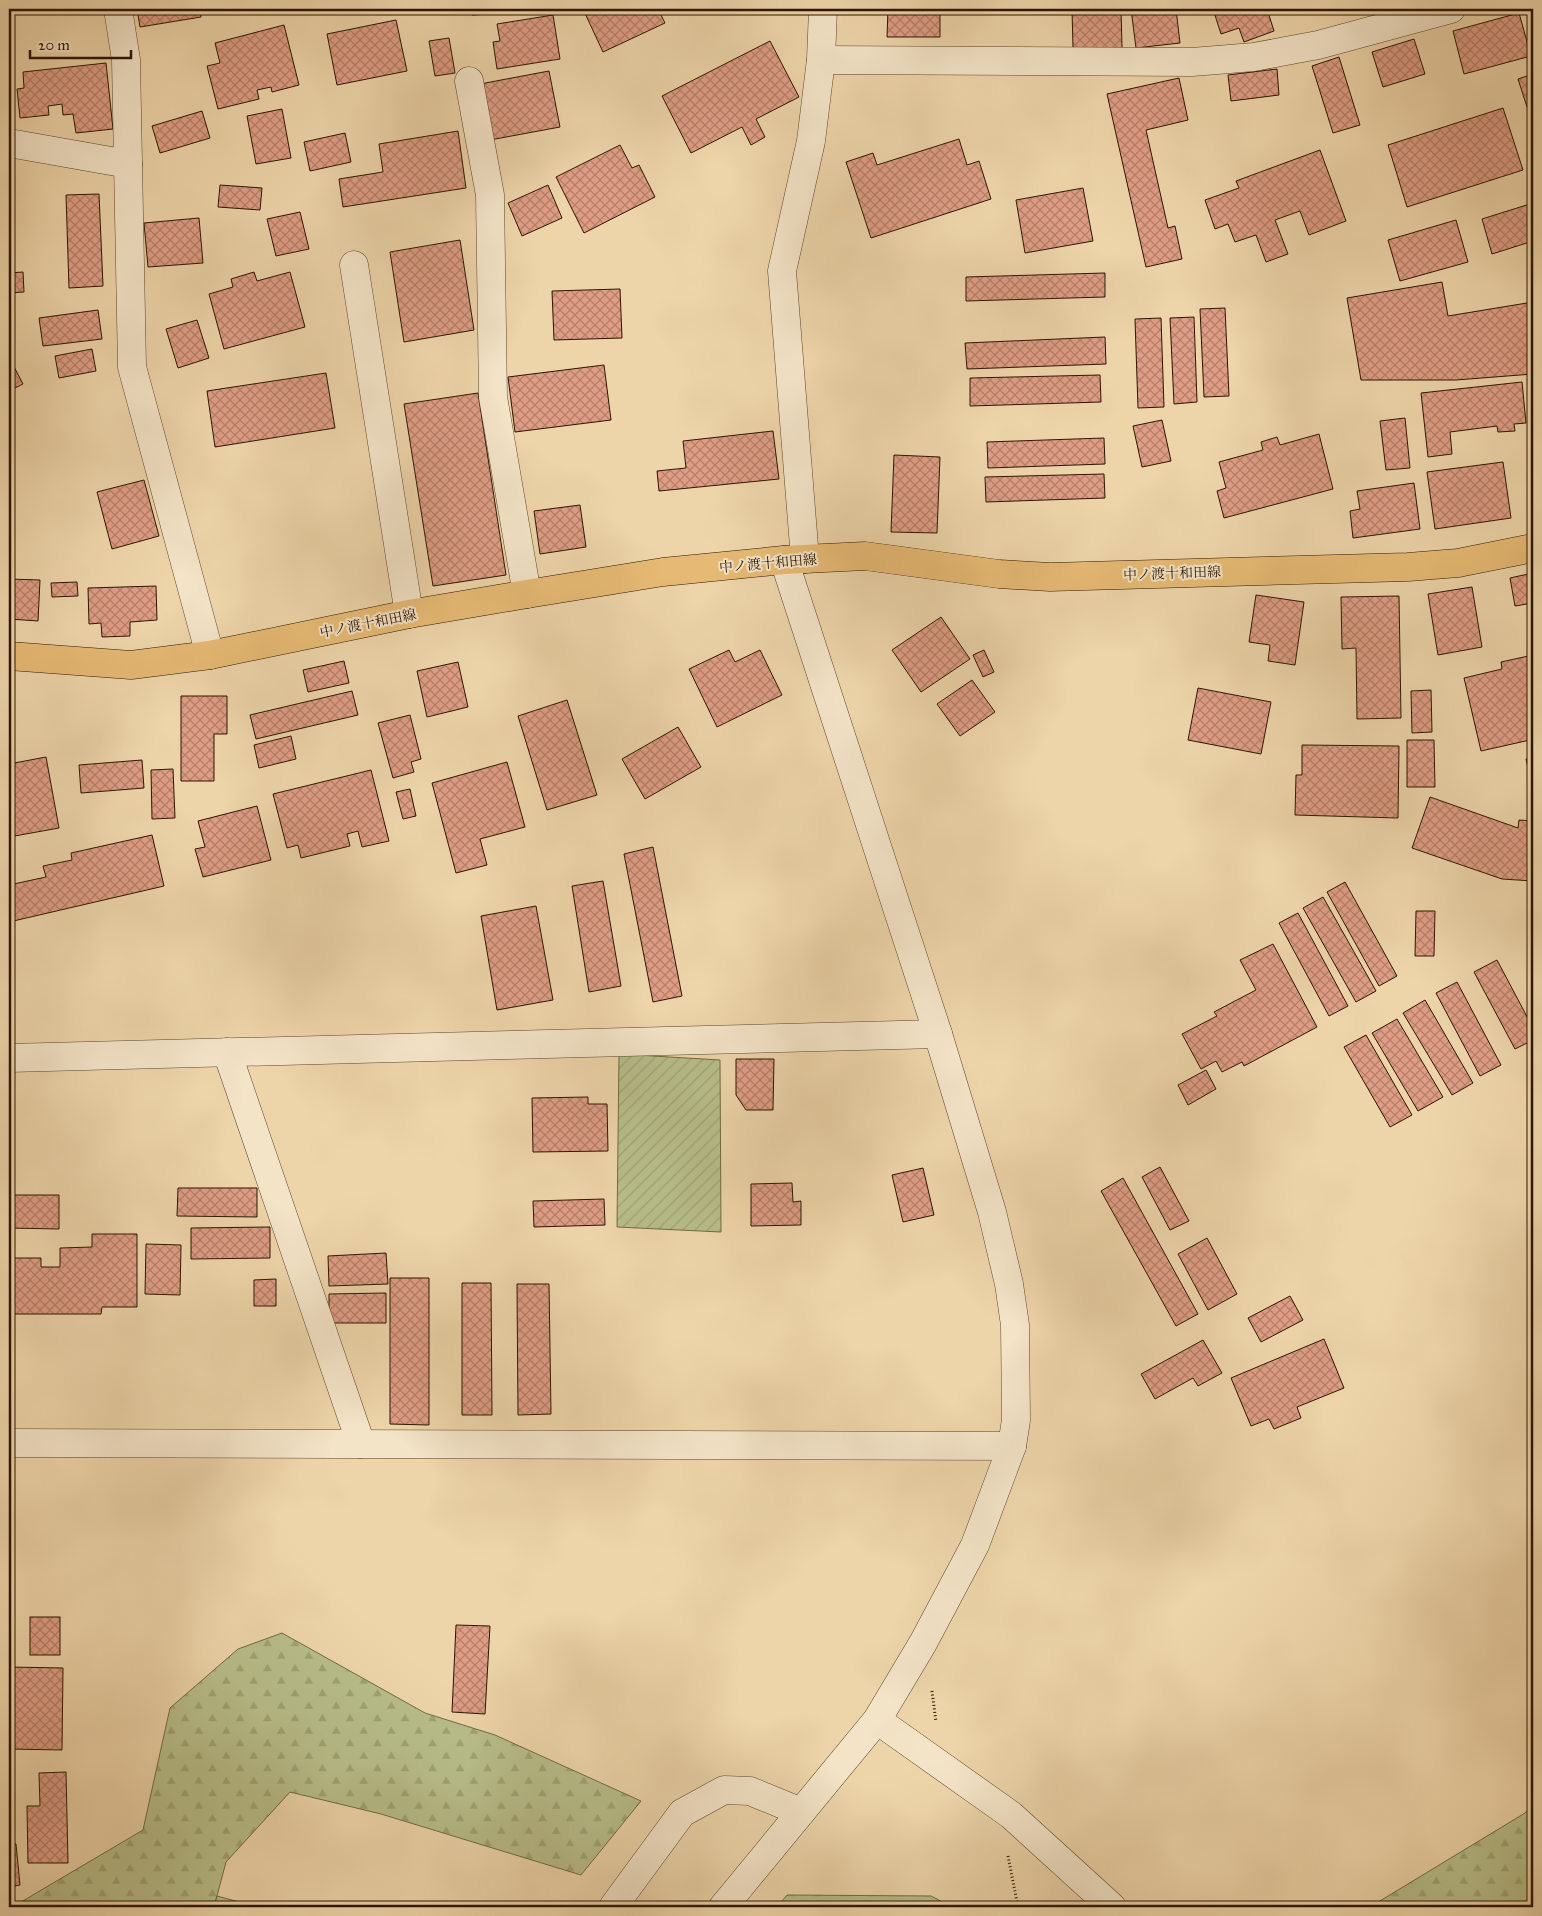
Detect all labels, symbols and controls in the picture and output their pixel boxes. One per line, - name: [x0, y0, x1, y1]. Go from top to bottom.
- scale bar: [30, 28, 131, 60]
- text: 20 m: [38, 36, 70, 54]
- street label: 中ノ渡十和田線: [718, 551, 818, 576]
- street label: 中ノ渡十和田線: [1123, 563, 1221, 584]
- street label: 中ノ渡十和田線: [318, 606, 418, 641]

